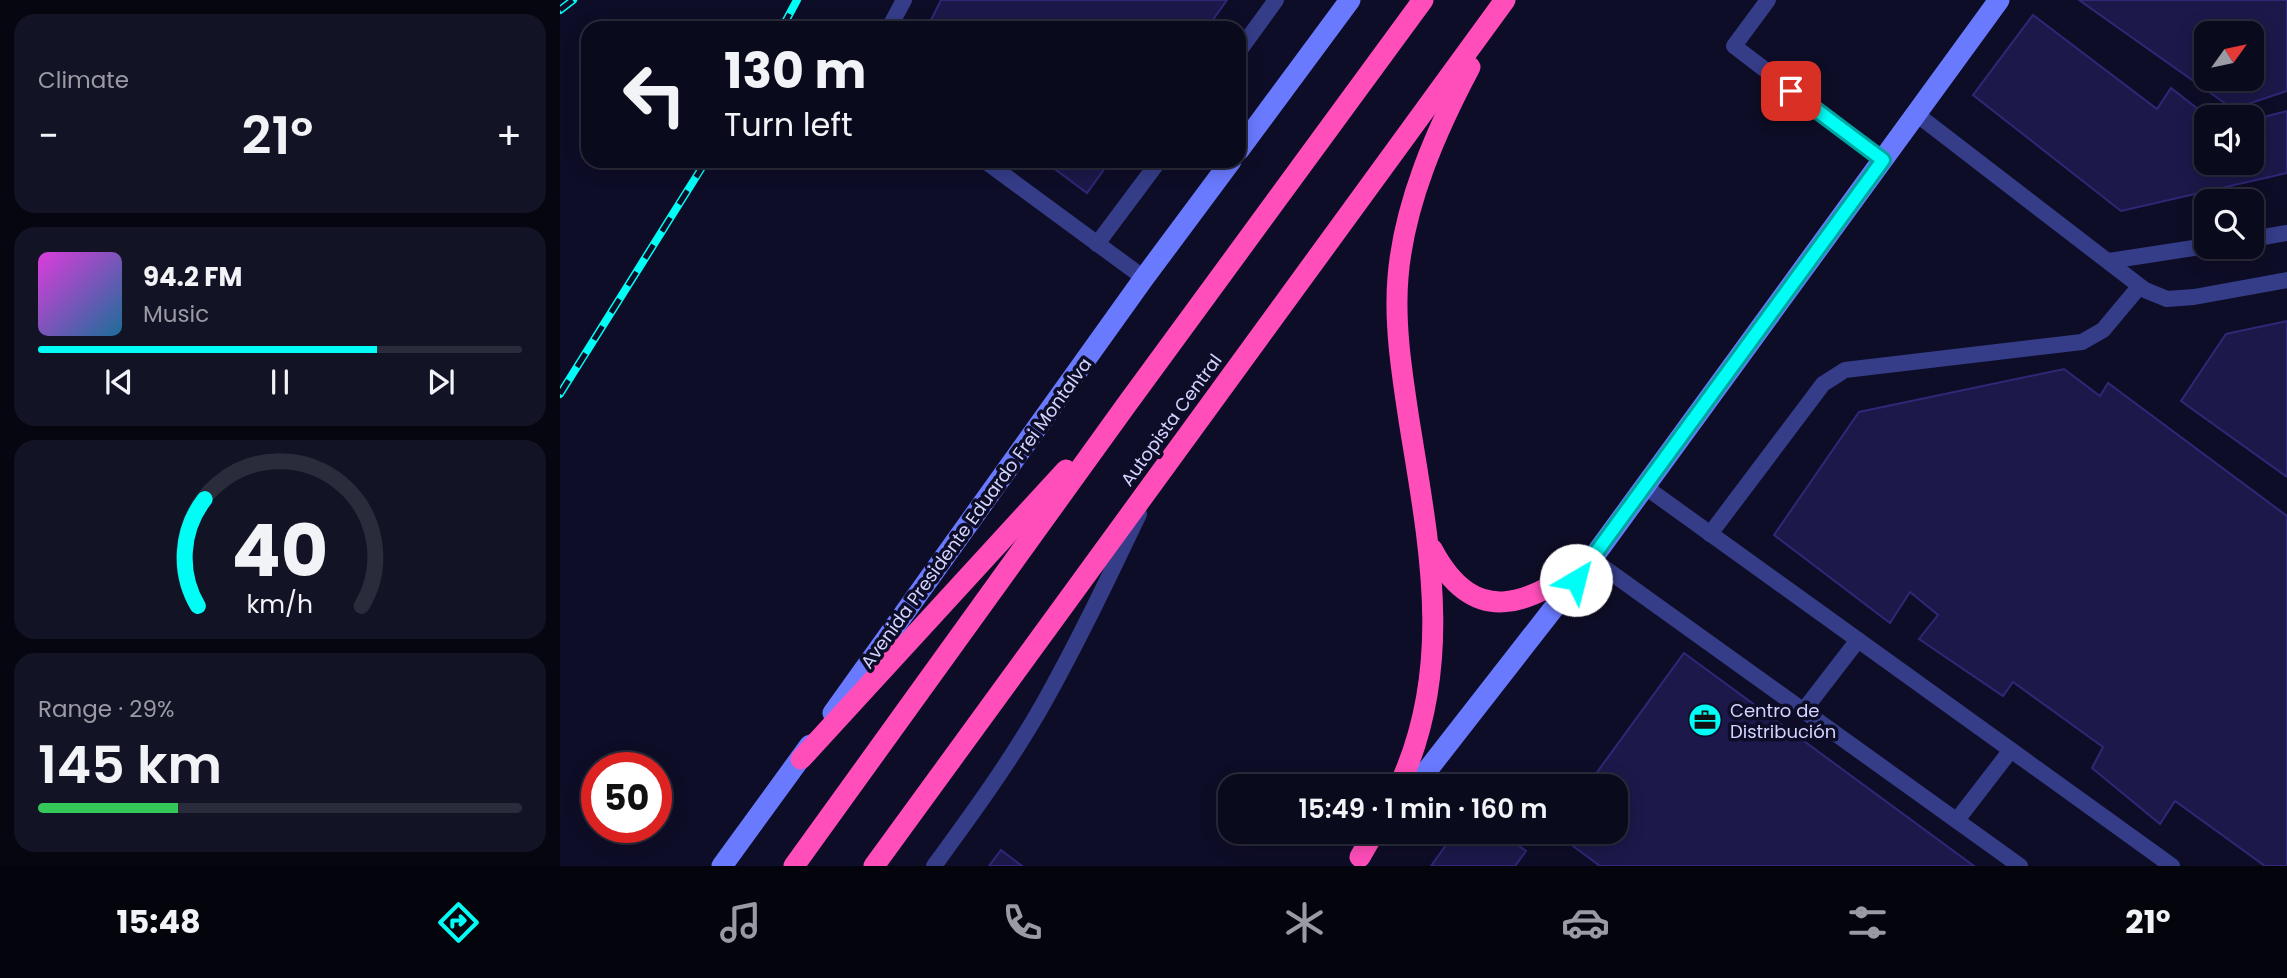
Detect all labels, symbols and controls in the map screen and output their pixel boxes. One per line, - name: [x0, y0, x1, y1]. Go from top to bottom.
- north arrow: [2194, 21, 2264, 91]
- map controls: [2194, 21, 2264, 259]
- text: 130 m: [724, 37, 866, 105]
- icon: left: [609, 49, 700, 140]
- pin: [1761, 61, 1821, 121]
- text: Climate: [38, 64, 129, 96]
- icon: arrive: [1772, 72, 1810, 110]
- text: 21°: [242, 99, 313, 172]
- text: Turn left: [724, 102, 853, 147]
- button: sound: [2194, 105, 2264, 175]
- text: −: [38, 109, 59, 162]
- text: +: [496, 109, 522, 162]
- button: search: [2194, 189, 2264, 259]
- text: 94.2 FM: [143, 259, 242, 295]
- text: Music: [143, 298, 209, 330]
- street label: Autopista Central: [1115, 349, 1227, 491]
- street label: Avenida Presidente Eduardo Frei Montalva: [855, 353, 1097, 673]
- icon: previous: [100, 363, 138, 401]
- icon: pause: [261, 363, 299, 401]
- icon: next: [422, 363, 460, 401]
- text: 40: [232, 500, 328, 601]
- position arrow: [1539, 543, 1613, 617]
- text: km/h: [247, 586, 313, 621]
- text: Range · 29%: [38, 693, 174, 725]
- place label: Centro de Distribución: [1730, 698, 1836, 744]
- office icon: Centro de Distribución: [1686, 701, 1724, 739]
- text: 145 km: [38, 728, 222, 801]
- speed limit sign: 50: [581, 752, 672, 843]
- text: 15:49 · 1 min · 160 m: [1299, 791, 1547, 827]
- icon: directions: [434, 898, 483, 947]
- icon: music: [716, 898, 765, 947]
- icon: phone: [998, 898, 1047, 947]
- icon: climate: [1280, 898, 1329, 947]
- icon: car: [1561, 898, 1610, 947]
- icon: filters: [1843, 898, 1892, 947]
- text: 15:48: [116, 899, 201, 944]
- text: 21°: [2125, 899, 2170, 944]

